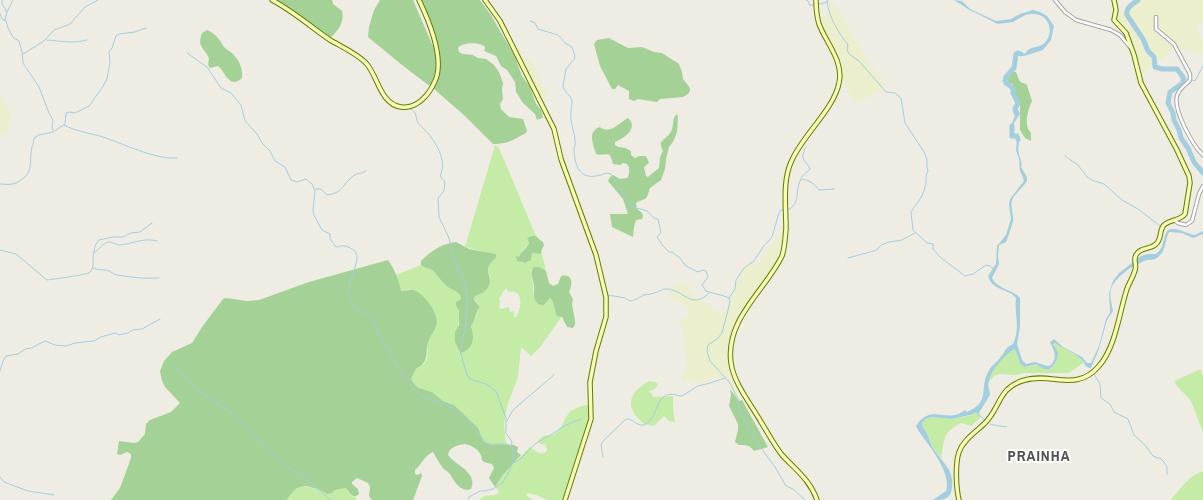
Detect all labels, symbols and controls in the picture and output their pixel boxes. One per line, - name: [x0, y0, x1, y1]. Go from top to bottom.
- district label: PRAINHA: [1007, 445, 1071, 466]

